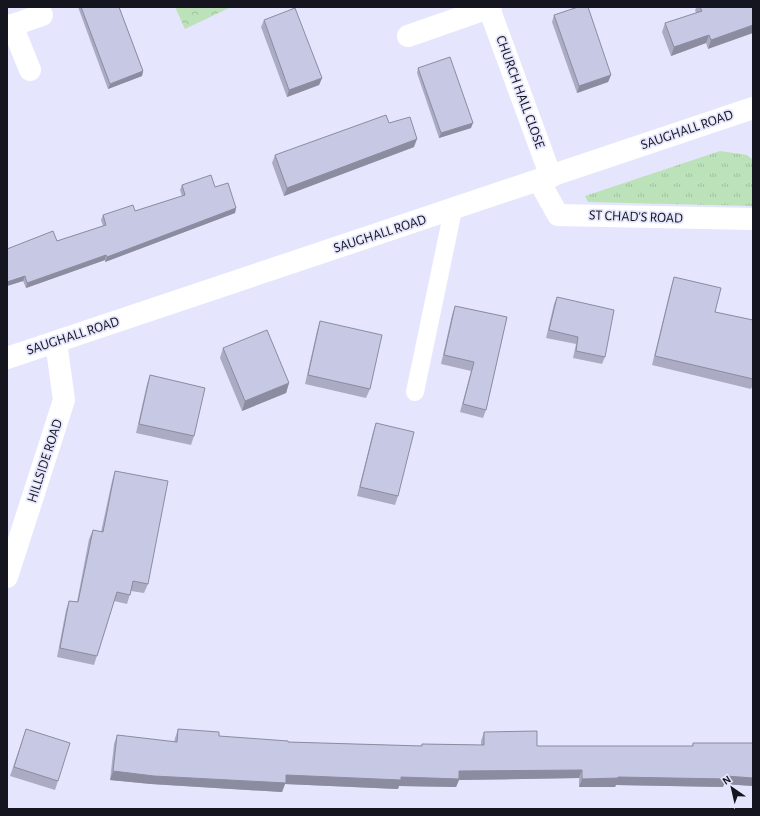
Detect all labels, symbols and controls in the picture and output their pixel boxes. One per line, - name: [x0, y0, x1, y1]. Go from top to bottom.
- street label: CHURCH HALL CLOSE: [493, 34, 547, 150]
- street label: SAUGHALL ROAD: [639, 108, 735, 152]
- street label: ST CHAD'S ROAD: [589, 208, 683, 226]
- street label: SAUGHALL ROAD: [332, 212, 428, 256]
- street label: SAUGHALL ROAD: [25, 314, 121, 358]
- street label: HILLSIDE ROAD: [25, 418, 65, 504]
- north arrow: [712, 768, 752, 808]
- text: N: [720, 773, 733, 787]

